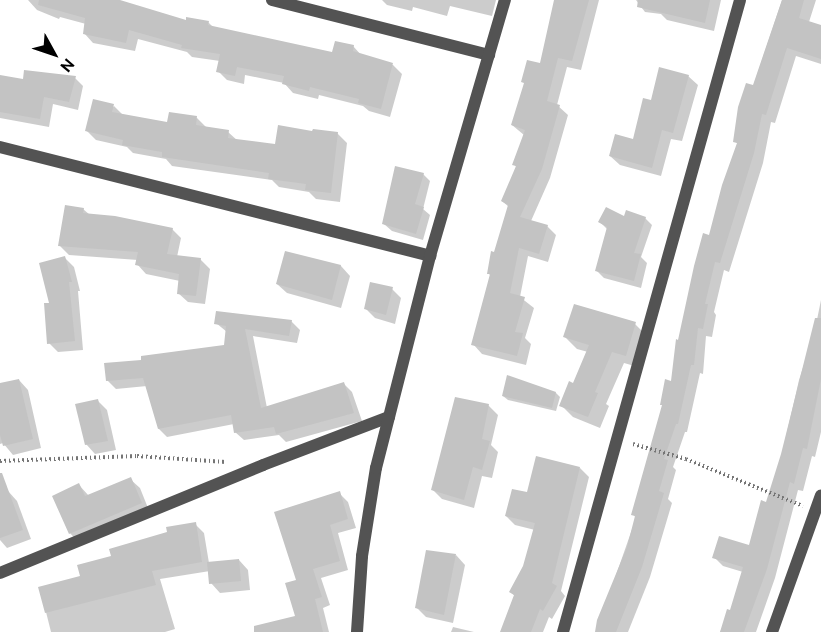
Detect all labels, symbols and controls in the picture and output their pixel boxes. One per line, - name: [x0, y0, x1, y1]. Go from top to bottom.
- north arrow: [24, 24, 84, 84]
- text: N: [57, 55, 79, 76]

